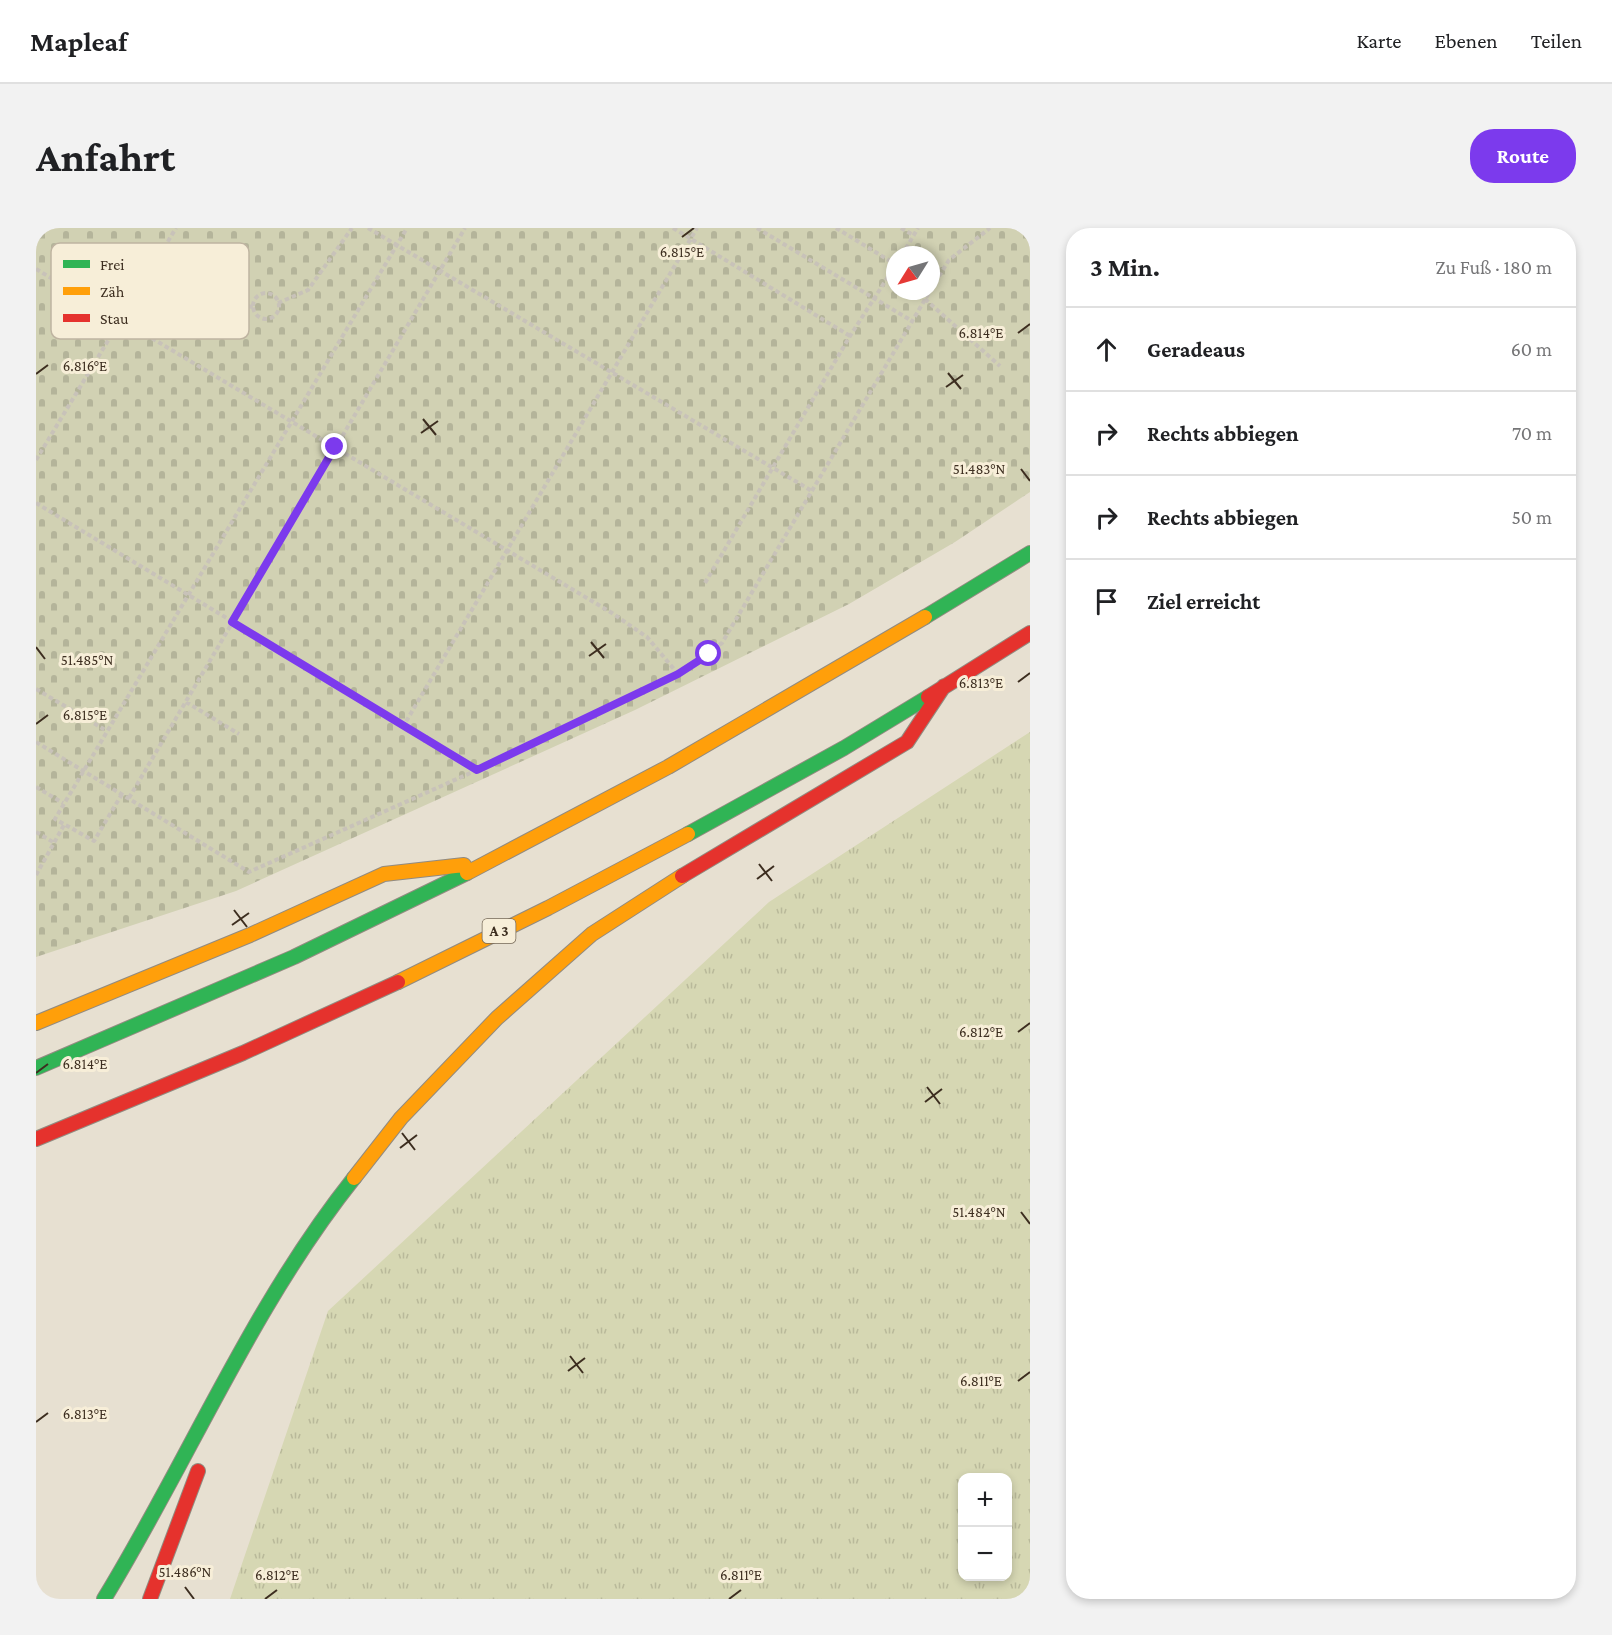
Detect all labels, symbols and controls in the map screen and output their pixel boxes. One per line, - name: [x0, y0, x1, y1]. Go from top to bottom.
- text: Mapleaf: [30, 26, 127, 57]
- text: Karte: [1356, 29, 1402, 53]
- text: Ebenen: [1435, 29, 1498, 53]
- text: Teilen: [1531, 29, 1582, 53]
- button: Route: [1470, 129, 1576, 183]
- text: Anfahrt: [36, 133, 175, 180]
- legend: [51, 243, 249, 339]
- text: 6.815°E: [660, 244, 704, 260]
- north arrow: [886, 246, 940, 300]
- text: 3 Min.: [1090, 253, 1160, 282]
- text: Frei: [100, 256, 124, 273]
- text: Zu Fuß · 180 m: [1435, 256, 1552, 278]
- text: Zäh: [100, 283, 125, 300]
- text: Stau: [100, 310, 129, 327]
- text: 6.814°E: [959, 325, 1003, 341]
- icon: ahead: [1090, 333, 1123, 366]
- text: Geradeaus: [1147, 337, 1245, 362]
- text: 60 m: [1511, 338, 1552, 360]
- text: 6.816°E: [63, 358, 107, 374]
- icon: right: [1090, 417, 1123, 450]
- text: Rechts abbiegen: [1147, 421, 1299, 446]
- text: 70 m: [1512, 422, 1552, 444]
- route end: [321, 433, 347, 459]
- text: 51.483°N: [953, 461, 1005, 477]
- icon: right: [1090, 501, 1123, 534]
- text: Rechts abbiegen: [1147, 505, 1299, 530]
- text: 50 m: [1511, 506, 1552, 528]
- icon: arrive: [1090, 585, 1123, 618]
- text: Ziel erreicht: [1147, 589, 1260, 614]
- route start: [695, 640, 721, 666]
- text: 51.485°N: [61, 652, 113, 668]
- text: 6.813°E: [959, 675, 1003, 691]
- text: 6.815°E: [63, 707, 107, 723]
- road number: A 3: [482, 919, 516, 943]
- text: 6.812°E: [959, 1024, 1003, 1040]
- text: 6.814°E: [63, 1056, 107, 1072]
- text: 51.484°N: [952, 1204, 1006, 1220]
- text: 6.811°E: [960, 1373, 1002, 1389]
- text: 6.813°E: [63, 1406, 107, 1422]
- map controls: [958, 1473, 1012, 1581]
- button: +: [958, 1473, 1012, 1527]
- button: −: [958, 1527, 1012, 1581]
- text: 51.486°N: [159, 1564, 212, 1580]
- text: 6.812°E: [255, 1567, 299, 1583]
- text: 6.811°E: [720, 1567, 762, 1583]

